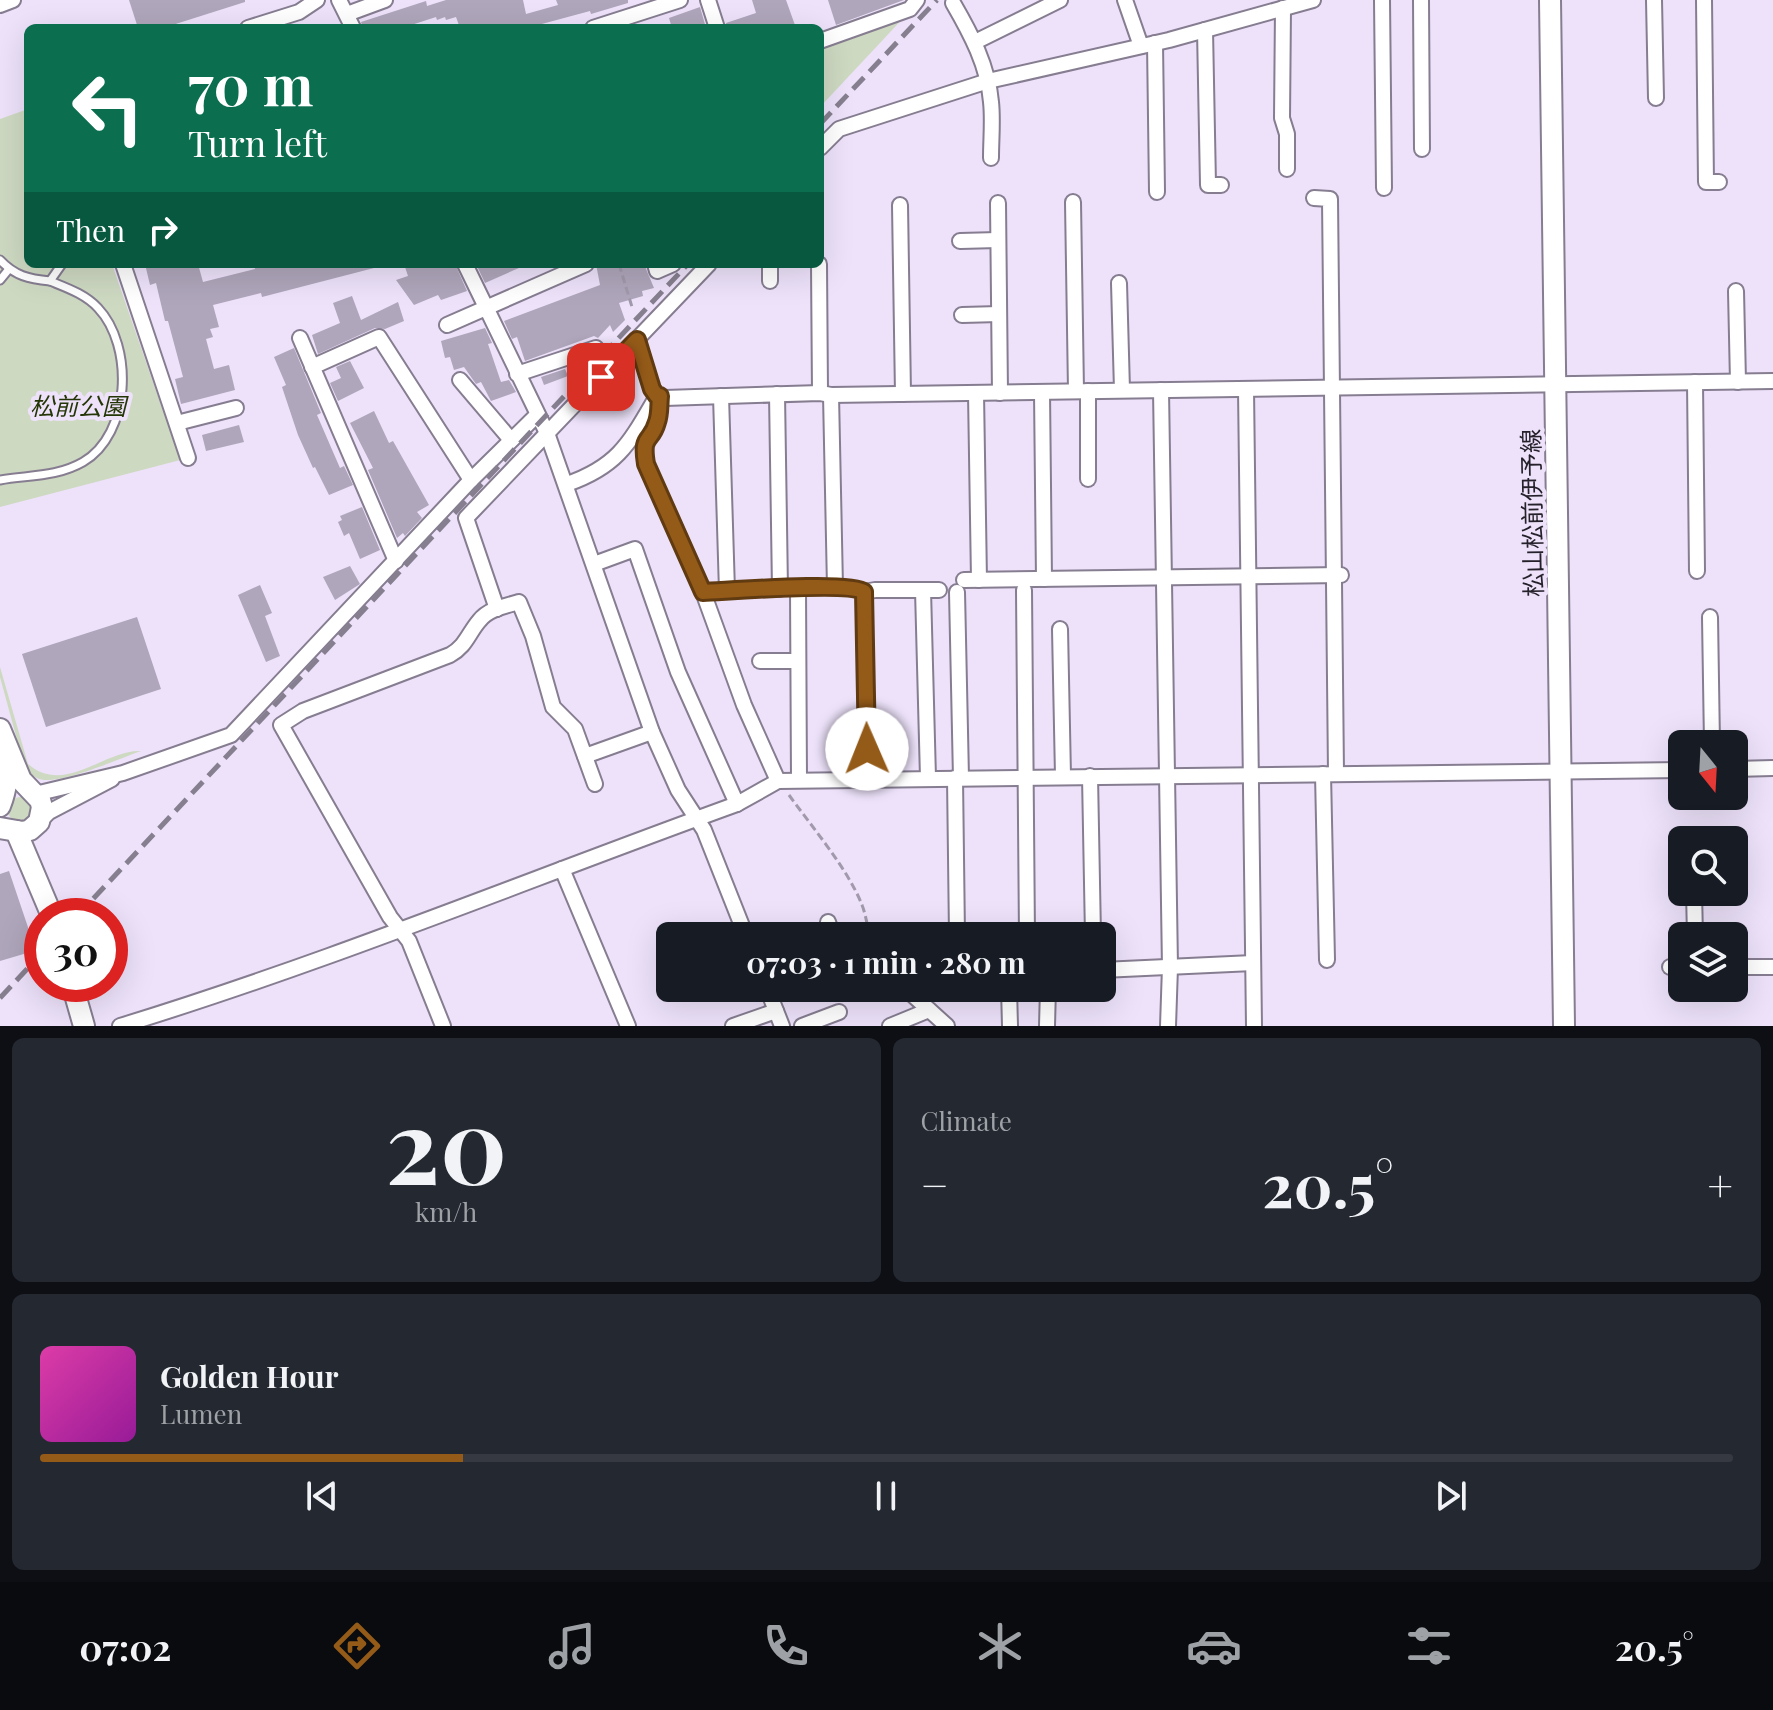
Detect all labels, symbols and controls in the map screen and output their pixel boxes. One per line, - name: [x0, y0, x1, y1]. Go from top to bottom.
- text: 70 m: [188, 46, 313, 121]
- icon: left: [56, 56, 160, 160]
- text: Turn left: [188, 118, 327, 166]
- icon: right: [141, 208, 185, 252]
- text: Then: [56, 210, 125, 250]
- pin: [567, 343, 635, 411]
- icon: arrive: [579, 355, 623, 399]
- park label: 松前公園: [30, 389, 129, 421]
- street label: 松山松前伊予線: [1514, 429, 1548, 597]
- position arrow: [825, 707, 909, 791]
- north arrow: [1668, 730, 1748, 810]
- map controls: [1668, 730, 1748, 1002]
- button: search: [1668, 826, 1748, 906]
- speed limit sign: 30: [24, 898, 128, 1002]
- button: layers: [1668, 922, 1748, 1002]
- text: 07:03 · 1 min · 280 m: [746, 942, 1026, 982]
- text: 20: [386, 1072, 507, 1211]
- text: Climate: [921, 1103, 1012, 1138]
- text: 20.5°: [1262, 1143, 1394, 1223]
- text: −: [921, 1154, 949, 1213]
- text: +: [1707, 1154, 1733, 1213]
- text: km/h: [415, 1194, 477, 1229]
- text: Golden Hour: [160, 1356, 339, 1396]
- text: Lumen: [160, 1396, 242, 1431]
- icon: previous: [300, 1474, 344, 1518]
- icon: pause: [864, 1474, 908, 1518]
- icon: next: [1429, 1474, 1473, 1518]
- icon: directions: [329, 1618, 385, 1674]
- icon: music: [544, 1618, 600, 1674]
- icon: phone: [758, 1618, 814, 1674]
- icon: climate: [972, 1618, 1028, 1674]
- icon: car: [1186, 1618, 1242, 1674]
- icon: filters: [1401, 1618, 1457, 1674]
- text: 07:02: [79, 1622, 171, 1670]
- text: 20.5°: [1615, 1622, 1694, 1670]

